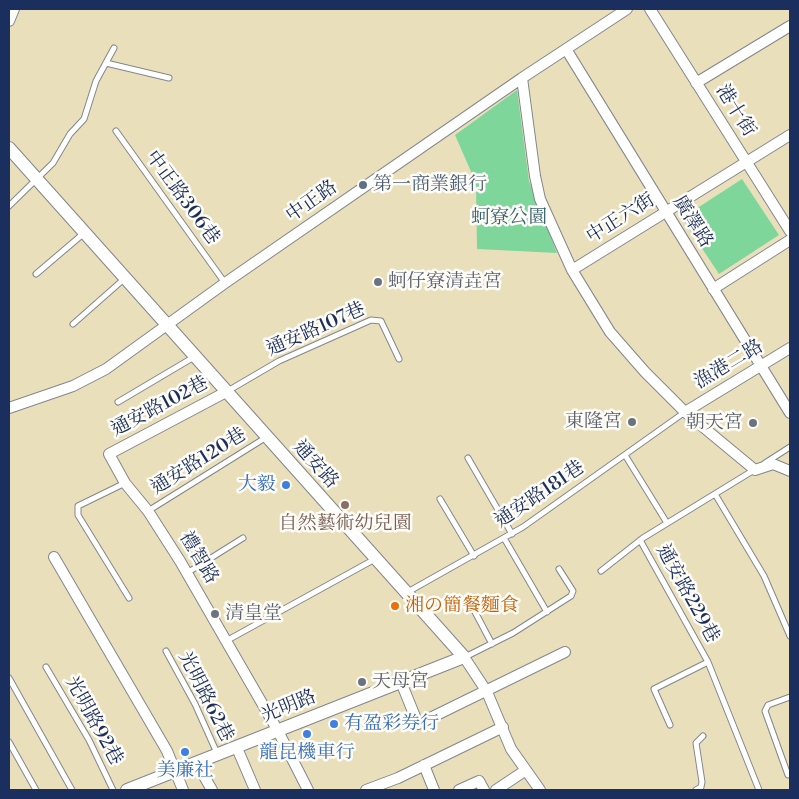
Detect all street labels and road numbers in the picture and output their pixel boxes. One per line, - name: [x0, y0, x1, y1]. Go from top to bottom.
- street label: 港十街: [710, 81, 760, 141]
- street label: 中正路306巷: [140, 147, 224, 249]
- street label: 中正路: [282, 176, 342, 228]
- street label: 中正六街: [583, 189, 659, 249]
- street label: 廣澤路: [667, 192, 717, 252]
- street label: 通安路107巷: [263, 298, 369, 362]
- street label: 漁港二路: [691, 336, 767, 394]
- street label: 通安路102巷: [108, 372, 212, 442]
- street label: 通安路120巷: [147, 424, 251, 500]
- street label: 通安路: [287, 436, 343, 494]
- street label: 通安路181巷: [491, 457, 589, 533]
- street label: 禮智路: [174, 528, 222, 588]
- street label: 通安路229巷: [651, 541, 723, 647]
- street label: 光明路62巷: [173, 648, 237, 746]
- street label: 光明路92巷: [59, 672, 127, 770]
- street label: 光明路: [258, 686, 320, 728]

